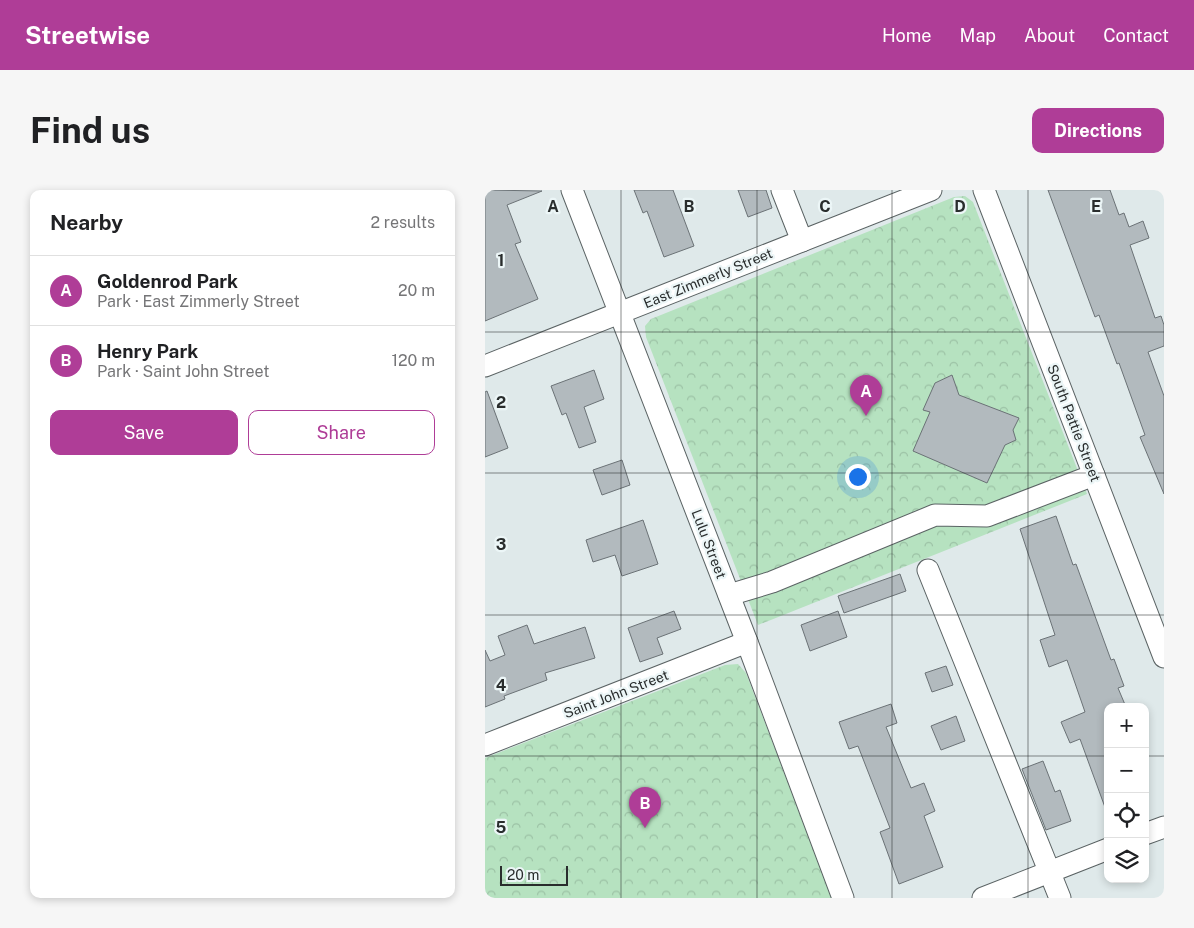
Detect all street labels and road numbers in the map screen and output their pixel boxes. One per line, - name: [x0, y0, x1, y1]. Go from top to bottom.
- street label: East Zimmerly Street: [641, 245, 775, 311]
- street label: South Pattie Street: [1044, 362, 1104, 484]
- street label: Lulu Street: [688, 507, 730, 581]
- street label: Saint John Street: [561, 667, 671, 721]

